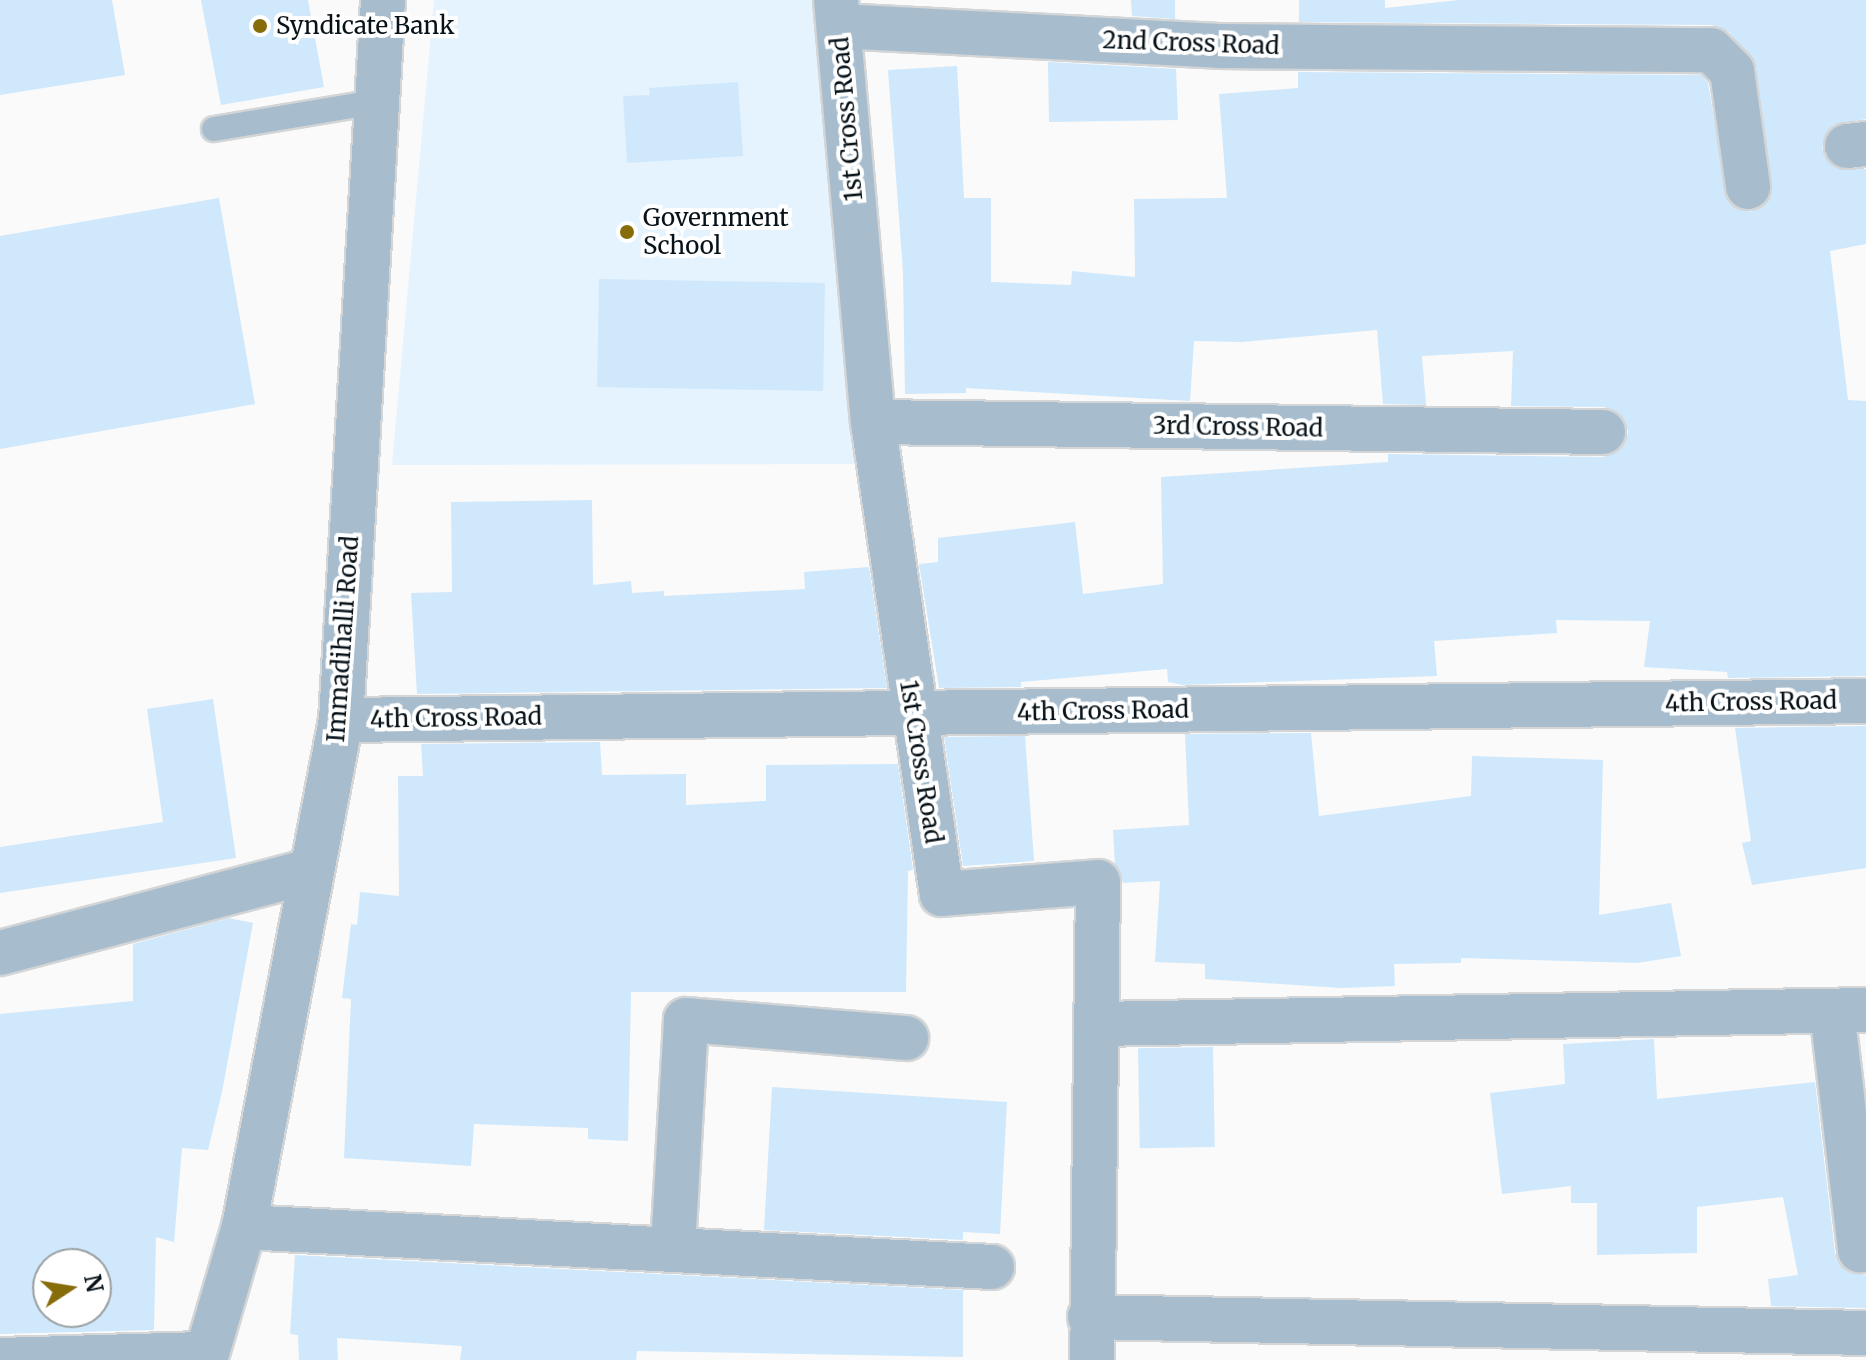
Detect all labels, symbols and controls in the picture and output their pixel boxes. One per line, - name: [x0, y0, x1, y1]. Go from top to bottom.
- place label: Syndicate Bank: [276, 12, 454, 40]
- marker: Syndicate Bank: [251, 17, 269, 35]
- street label: 2nd Cross Road: [1102, 26, 1280, 60]
- street label: 1st Cross Road: [825, 36, 869, 202]
- place label: Government School: [643, 204, 789, 260]
- marker: Government School: [618, 223, 636, 241]
- street label: 3rd Cross Road: [1153, 411, 1323, 443]
- street label: Immadihalli Road: [321, 535, 365, 743]
- street label: 1st Cross Road: [894, 678, 948, 846]
- street label: 4th Cross Road: [1665, 686, 1837, 718]
- street label: 4th Cross Road: [1017, 695, 1189, 727]
- street label: 4th Cross Road: [370, 702, 542, 734]
- north arrow: [32, 1248, 112, 1328]
- text: N: [78, 1272, 109, 1295]

